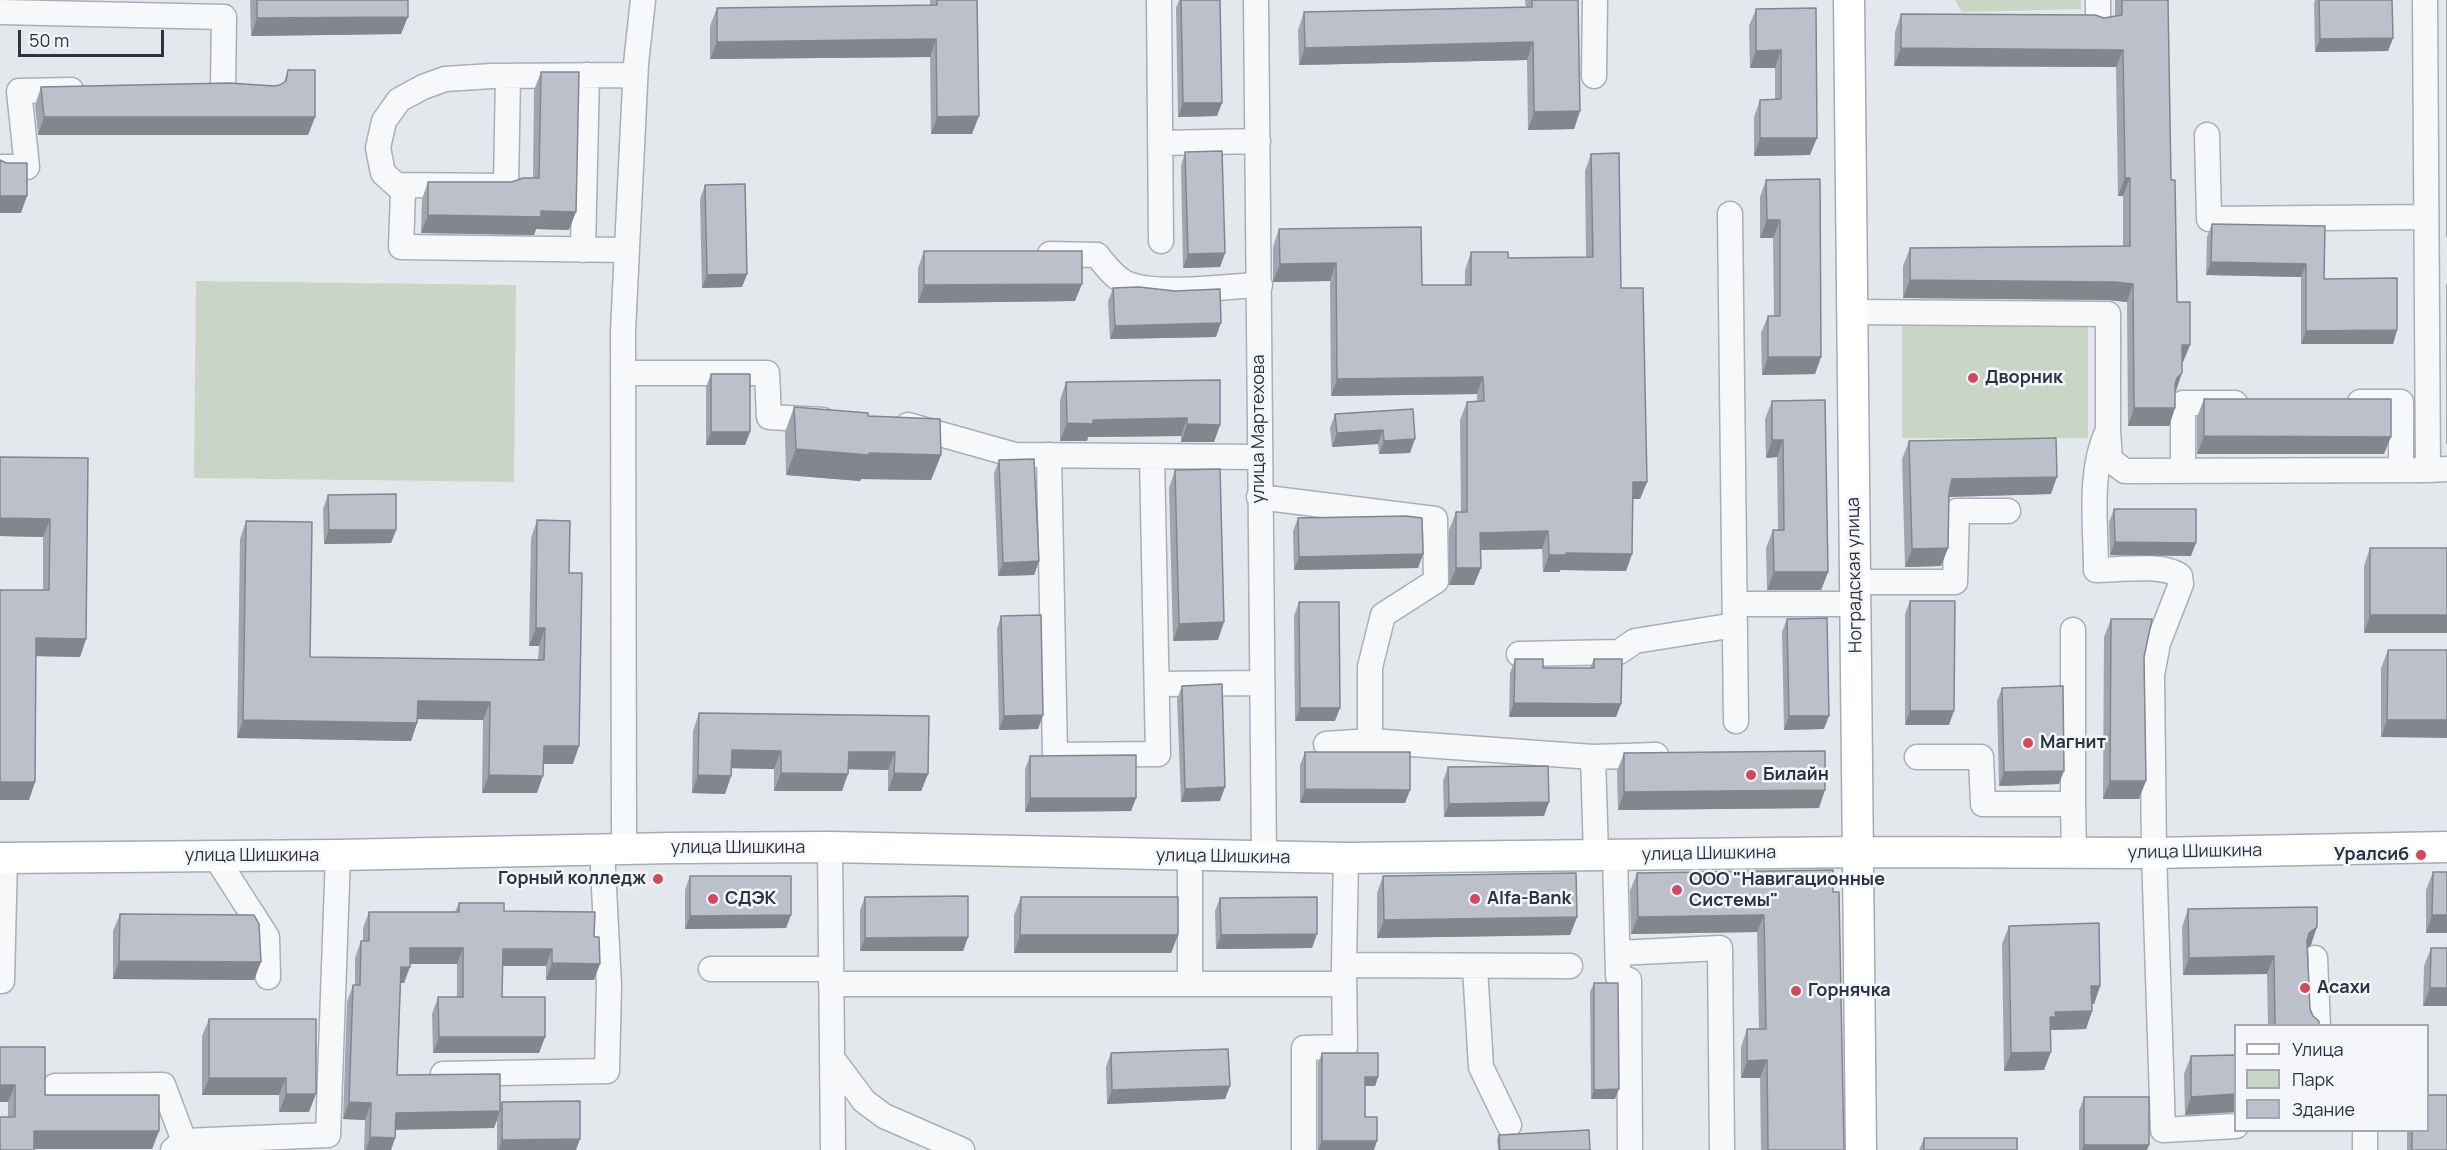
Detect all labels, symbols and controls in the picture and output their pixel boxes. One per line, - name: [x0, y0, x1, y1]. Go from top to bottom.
- scale bar: [21, 18, 166, 56]
- text: 50 m: [29, 28, 69, 52]
- street label: улица Мартехова: [1248, 355, 1270, 503]
- place label: Дворник: [1985, 367, 2063, 389]
- marker: Дворник: [1966, 371, 1980, 385]
- street label: Ноградская улица: [1843, 497, 1867, 653]
- place label: Магнит: [2040, 732, 2106, 754]
- marker: Магнит: [2021, 736, 2035, 750]
- place label: Билайн: [1763, 764, 1829, 786]
- marker: Билайн: [1744, 768, 1758, 782]
- street label: улица Шишкина: [671, 837, 805, 859]
- street label: улица Шишкина: [2128, 840, 2262, 864]
- street label: улица Шишкина: [1642, 842, 1776, 866]
- place label: Уралсиб: [2334, 844, 2409, 866]
- street label: улица Шишкина: [185, 845, 319, 867]
- street label: улица Шишкина: [1156, 845, 1290, 869]
- marker: Уралсиб: [2414, 848, 2428, 862]
- place label: Горный колледж: [498, 868, 646, 890]
- place label: ООО "Навигационные Системы": [1689, 869, 1885, 912]
- marker: Горный колледж: [651, 872, 665, 886]
- marker: ООО "Навигационные Системы": [1670, 883, 1684, 897]
- place label: СДЭК: [725, 888, 776, 910]
- place label: Alfa-Bank: [1487, 888, 1571, 910]
- marker: СДЭК: [706, 892, 720, 906]
- marker: Alfa-Bank: [1468, 892, 1482, 906]
- place label: Асахи: [2317, 977, 2371, 999]
- place label: Горнячка: [1808, 980, 1891, 1002]
- marker: Асахи: [2298, 981, 2312, 995]
- marker: Горнячка: [1789, 984, 1803, 998]
- legend: [2234, 1024, 2429, 1132]
- text: Улица: [2292, 1037, 2344, 1061]
- text: Парк: [2292, 1067, 2334, 1091]
- text: Здание: [2292, 1097, 2355, 1121]

